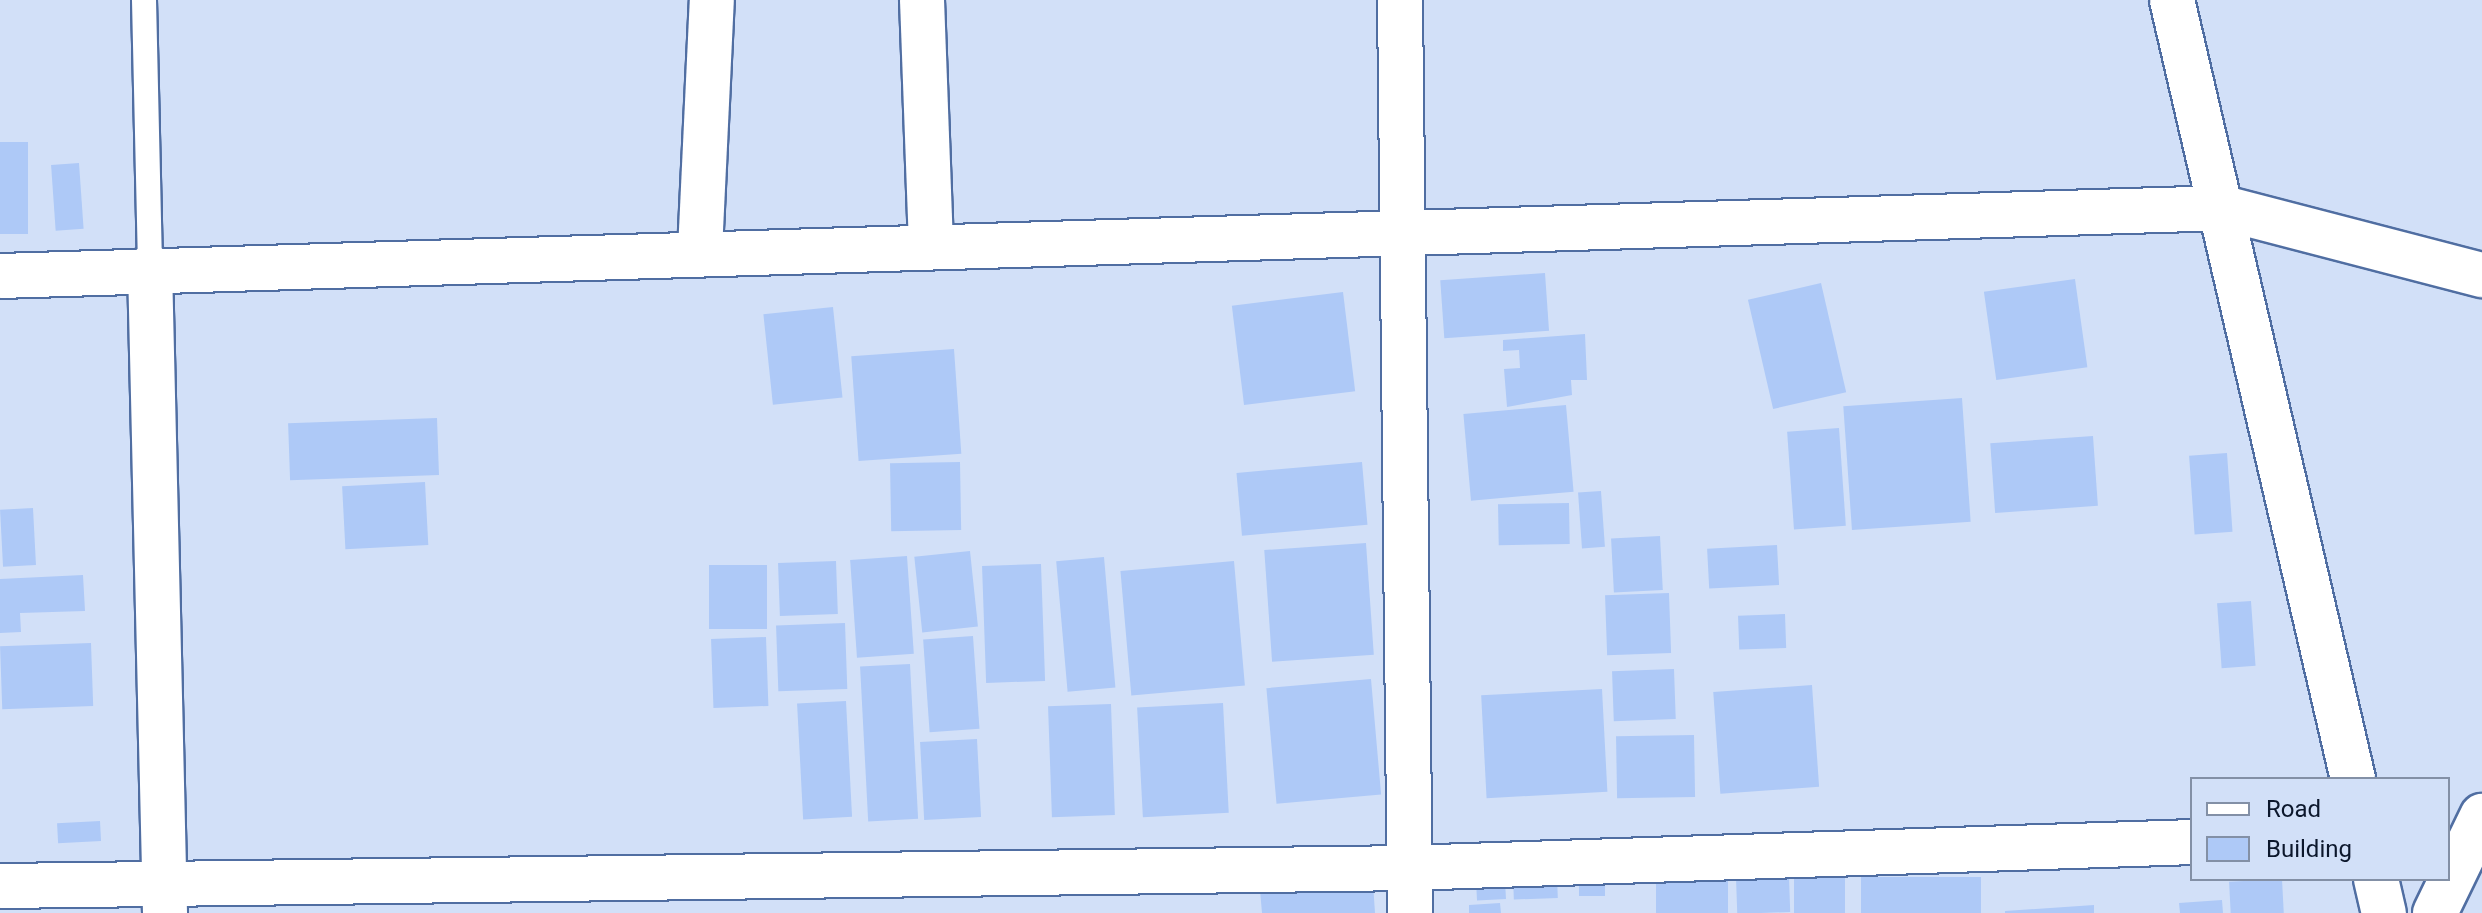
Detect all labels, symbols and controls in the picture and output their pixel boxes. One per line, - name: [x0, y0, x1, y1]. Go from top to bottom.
- legend: [2190, 777, 2450, 881]
- text: Road: [2266, 795, 2321, 823]
- text: Building: [2266, 835, 2352, 863]

